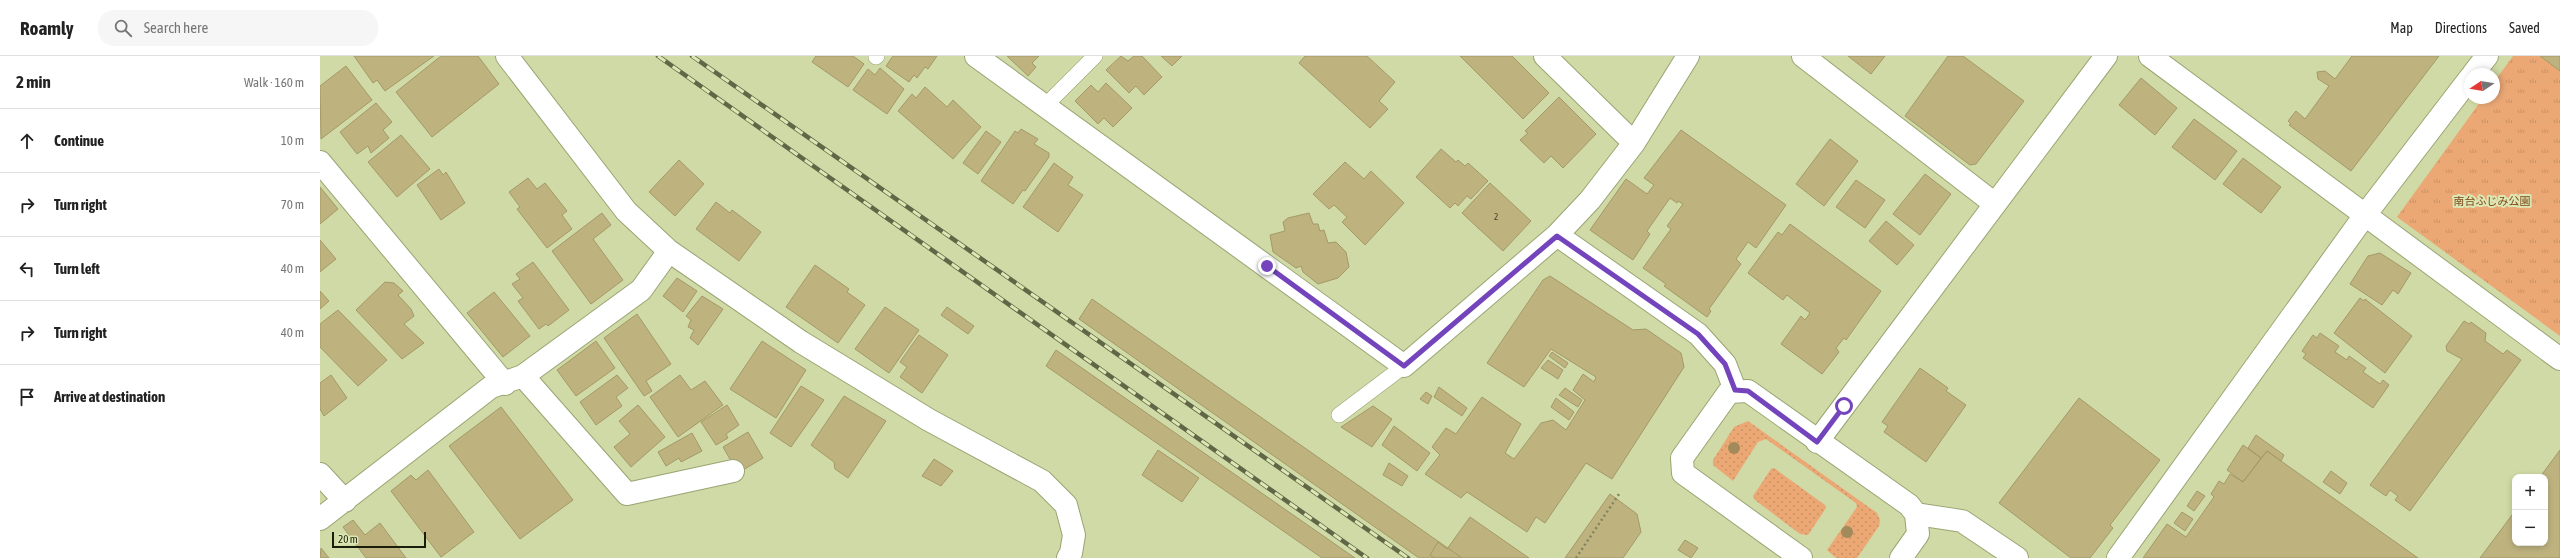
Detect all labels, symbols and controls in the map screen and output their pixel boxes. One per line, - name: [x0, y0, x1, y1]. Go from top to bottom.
- search box: [98, 10, 378, 46]
- text: Roamly: [20, 17, 74, 39]
- icon: search: [112, 17, 134, 39]
- text: Search here: [144, 19, 208, 36]
- text: Map: [2390, 20, 2413, 36]
- text: Directions: [2435, 20, 2487, 36]
- text: Saved: [2509, 20, 2540, 36]
- north arrow: [2464, 68, 2500, 104]
- text: 2 min: [16, 72, 51, 92]
- text: Walk · 160 m: [244, 75, 304, 90]
- icon: ahead: [16, 130, 38, 152]
- text: Continue: [54, 132, 104, 149]
- text: 10 m: [281, 133, 304, 148]
- icon: right: [16, 194, 38, 216]
- park label: 南台ふじみ公園: [2454, 195, 2531, 207]
- text: Turn right: [54, 196, 107, 213]
- text: 70 m: [281, 197, 304, 212]
- house number: 2: [1494, 212, 1498, 222]
- route end: [1258, 257, 1276, 275]
- icon: left: [16, 258, 38, 280]
- text: Turn left: [54, 260, 100, 277]
- text: 40 m: [281, 261, 304, 276]
- icon: right: [16, 322, 38, 344]
- text: Turn right: [54, 324, 107, 341]
- text: 40 m: [281, 325, 304, 340]
- icon: arrive: [16, 386, 38, 408]
- text: Arrive at destination: [54, 388, 165, 405]
- route start: [1835, 397, 1853, 415]
- map controls: [2512, 474, 2548, 546]
- button: +: [2512, 474, 2548, 510]
- button: −: [2512, 510, 2548, 546]
- scale bar: [332, 530, 426, 549]
- text: 20 m: [338, 533, 358, 545]

